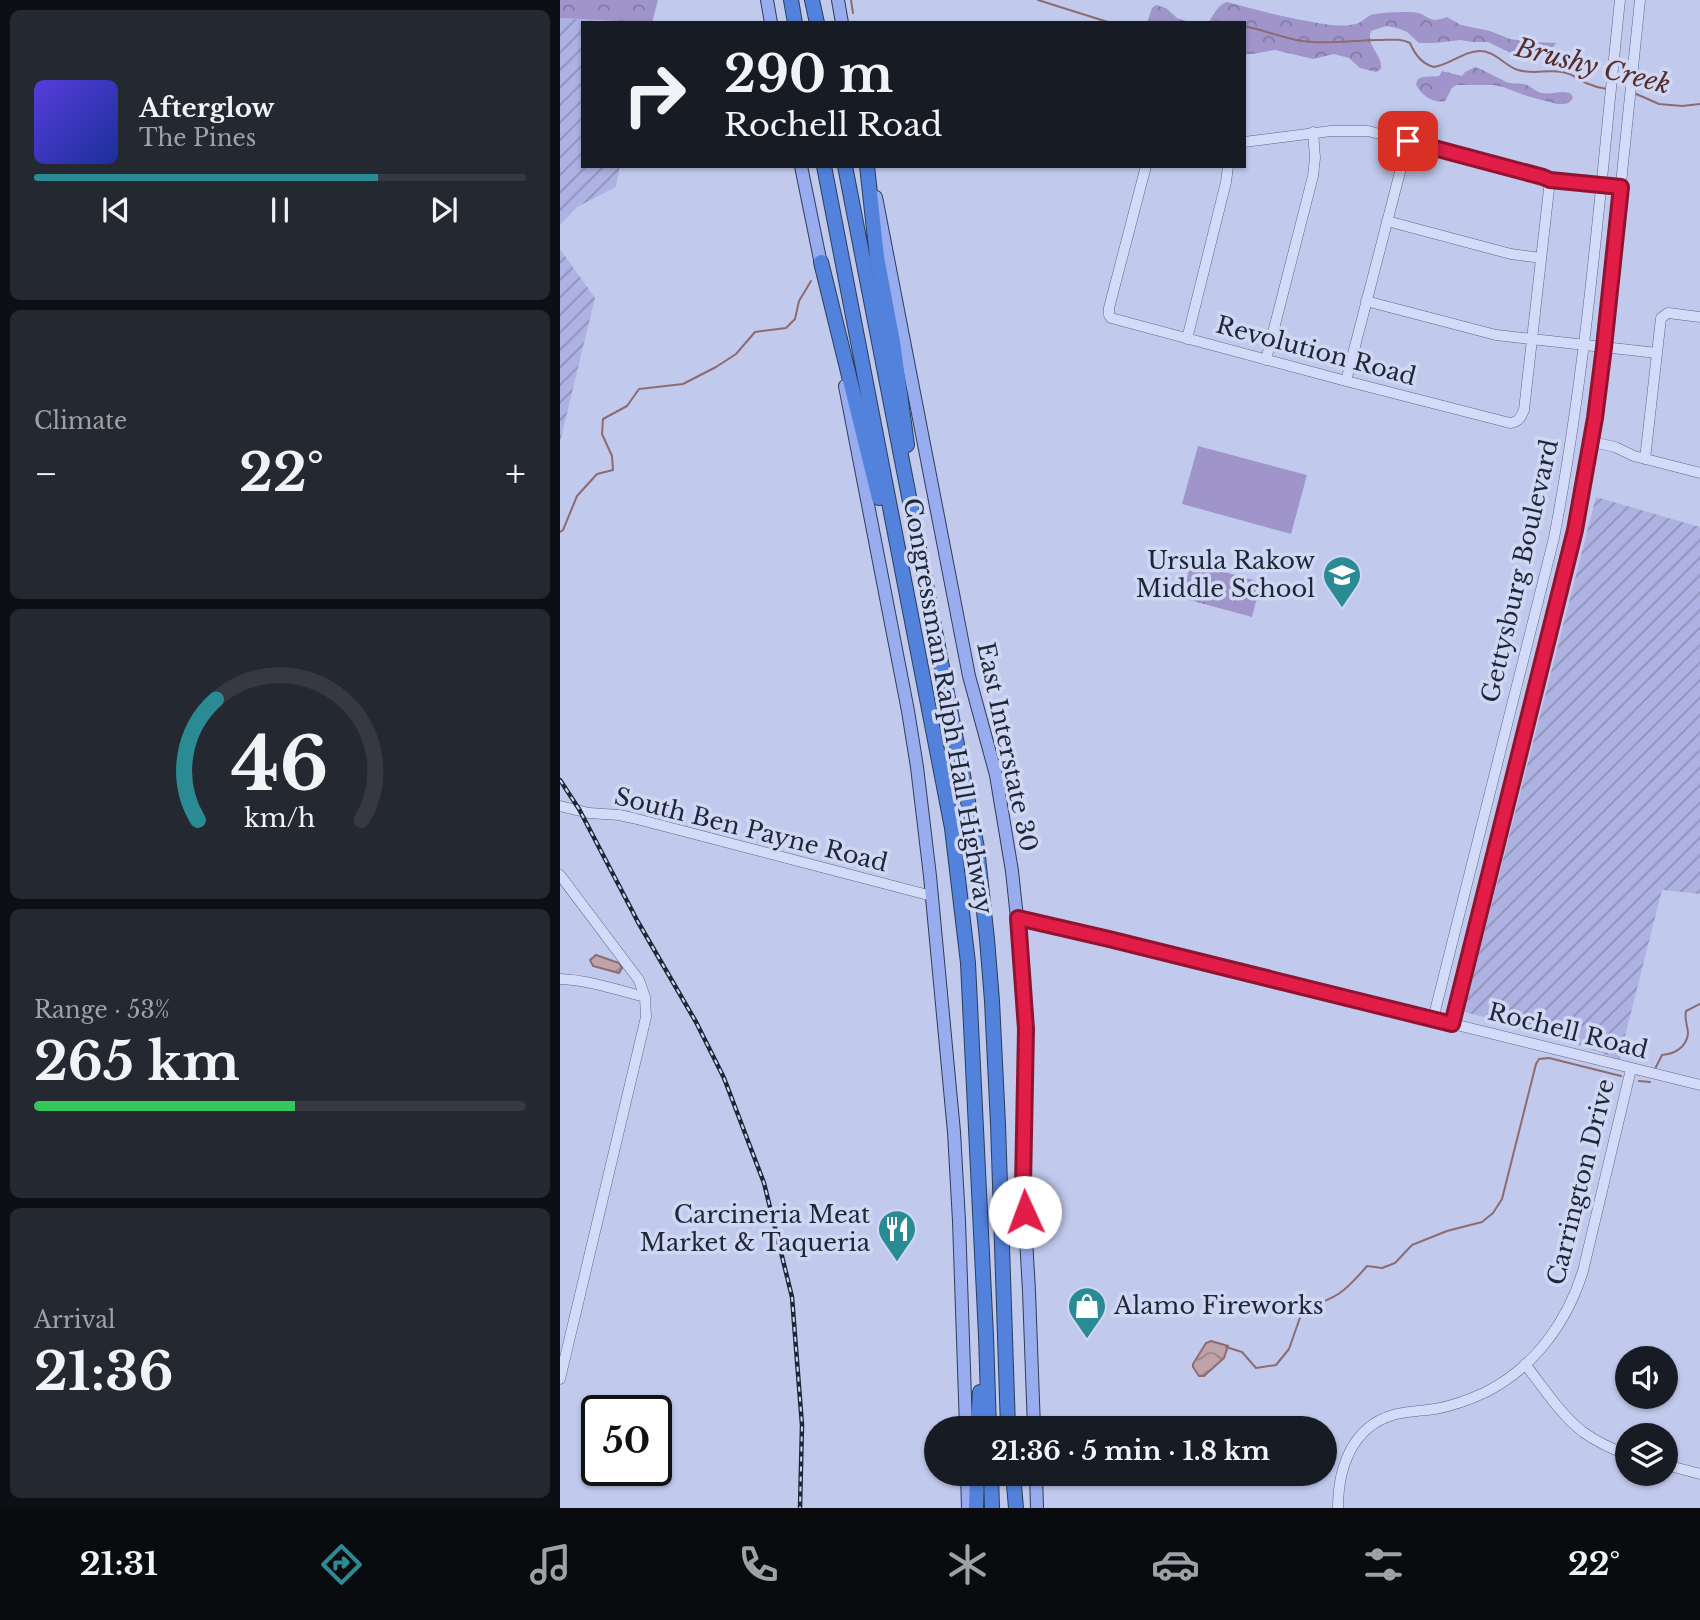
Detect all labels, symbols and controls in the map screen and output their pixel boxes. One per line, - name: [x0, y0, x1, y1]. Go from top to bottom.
- water label: Brushy Creek: [1511, 31, 1674, 101]
- text: 290 m: [724, 44, 893, 105]
- icon: right: [609, 49, 700, 140]
- text: Afterglow: [139, 92, 275, 124]
- text: Rochell Road: [724, 105, 942, 145]
- pin: [1378, 111, 1438, 171]
- icon: arrive: [1389, 122, 1427, 160]
- text: The Pines: [139, 124, 256, 152]
- icon: previous: [97, 191, 135, 229]
- icon: pause: [261, 191, 299, 229]
- icon: next: [425, 191, 463, 229]
- street label: Revolution Road: [1213, 310, 1419, 391]
- text: Climate: [34, 407, 127, 435]
- street label: Gettysburg Boulevard: [1475, 436, 1564, 705]
- text: 22°: [239, 441, 324, 505]
- text: −: [34, 450, 58, 497]
- text: +: [505, 450, 526, 497]
- street label: Congressman Ralph Hall Highway: [898, 496, 1000, 917]
- place label: Ursula Rakow Middle School: [1136, 546, 1316, 603]
- school or university icon: Ursula Rakow Middle School: [1321, 554, 1363, 609]
- street label: East Interstate 30: [971, 640, 1044, 854]
- text: 46: [231, 719, 329, 810]
- street label: South Ben Payne Road: [611, 781, 891, 878]
- text: km/h: [245, 803, 315, 834]
- text: Range · 53%: [34, 996, 170, 1024]
- street label: Rochell Road: [1485, 997, 1651, 1064]
- text: 265 km: [34, 1030, 240, 1094]
- street label: Carrington Drive: [1541, 1076, 1620, 1288]
- position arrow: [988, 1175, 1062, 1249]
- place label: Carcineria Meat Market & Taqueria: [640, 1200, 871, 1257]
- restaurant icon: Carcineria Meat Market & Taqueria: [876, 1208, 918, 1263]
- shop icon: Alamo Fireworks: [1066, 1285, 1108, 1340]
- place label: Alamo Fireworks: [1113, 1291, 1324, 1320]
- text: Arrival: [34, 1306, 115, 1334]
- text: 21:36: [34, 1340, 173, 1404]
- map controls: [1615, 1346, 1678, 1486]
- button: sound: [1615, 1346, 1678, 1409]
- speed limit sign: 50: [581, 1395, 672, 1486]
- button: layers: [1615, 1423, 1678, 1486]
- text: 21:36 · 5 min · 1.8 km: [991, 1435, 1270, 1467]
- icon: directions: [317, 1540, 366, 1589]
- icon: music: [526, 1540, 575, 1589]
- icon: phone: [734, 1540, 783, 1589]
- icon: climate: [943, 1540, 992, 1589]
- icon: car: [1151, 1540, 1200, 1589]
- icon: filters: [1359, 1540, 1408, 1589]
- text: 21:31: [80, 1544, 158, 1584]
- text: 22°: [1568, 1544, 1620, 1584]

